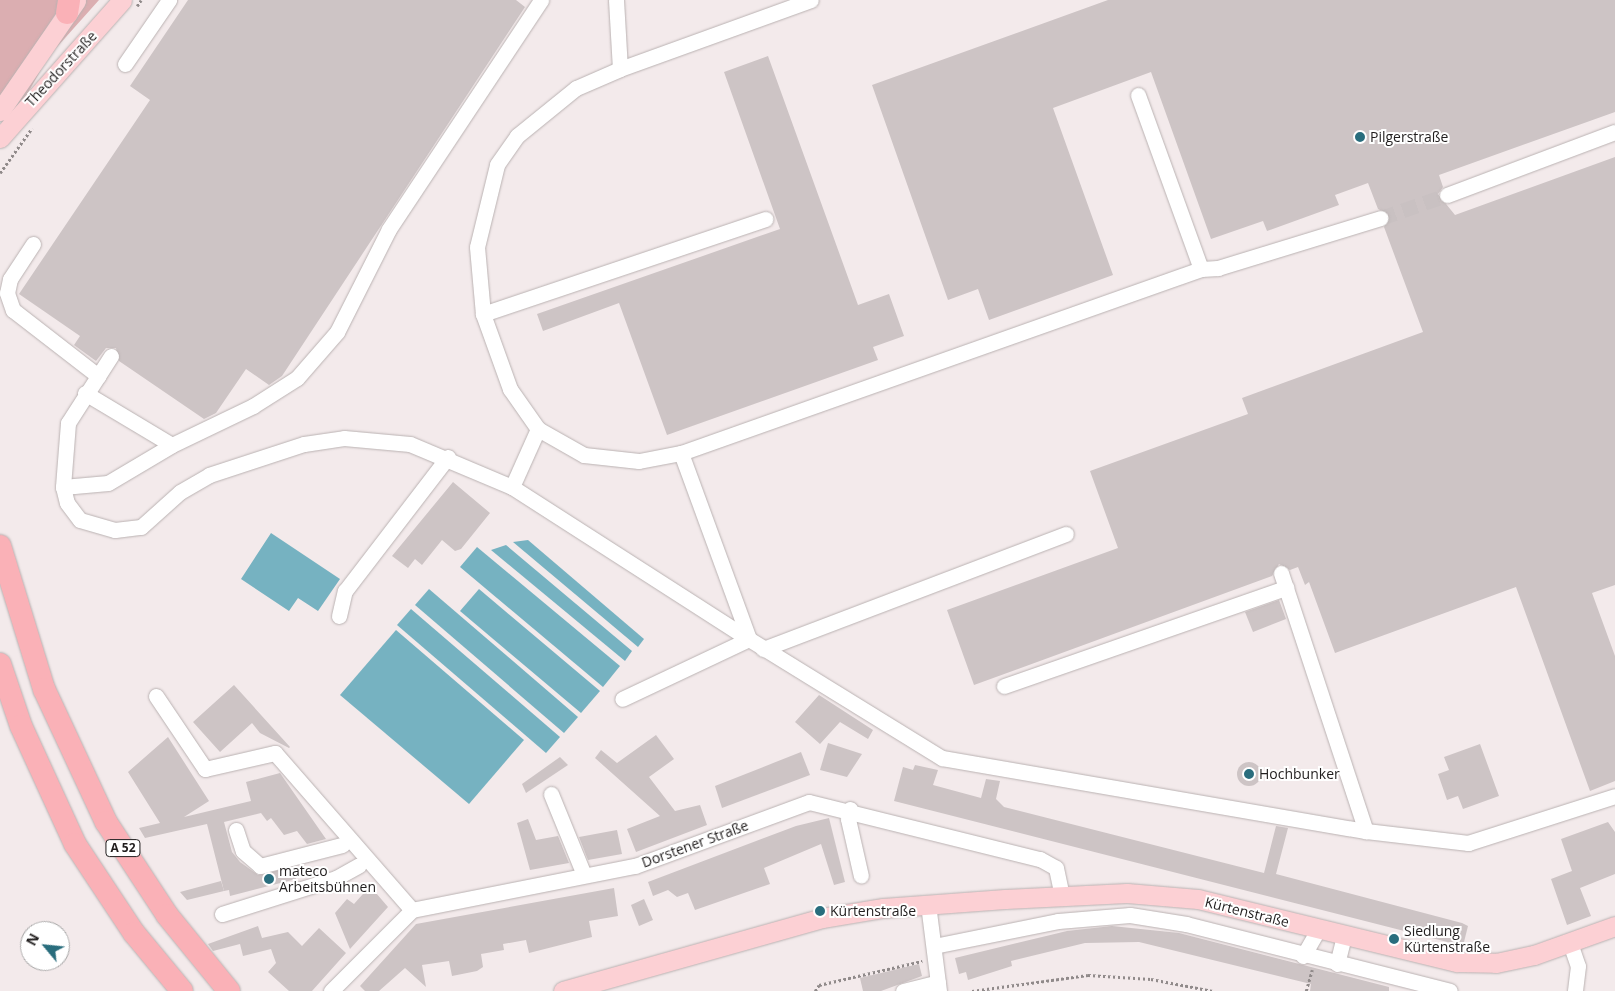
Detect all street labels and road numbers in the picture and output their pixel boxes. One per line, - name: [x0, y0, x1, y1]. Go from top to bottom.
- street label: Theodorstraße: [22, 28, 100, 110]
- street label: Dorstener Straße: [639, 817, 751, 871]
- road number: A 52: [104, 838, 142, 858]
- street label: Kürtenstraße: [1203, 893, 1291, 931]

